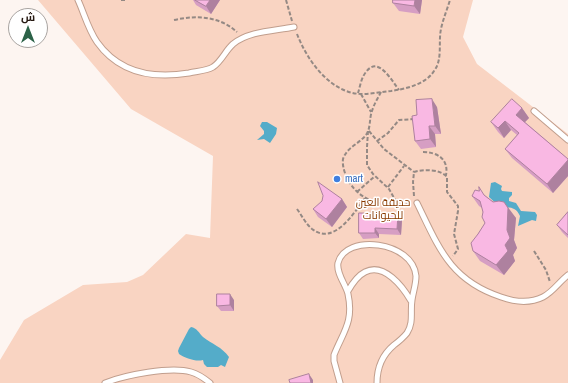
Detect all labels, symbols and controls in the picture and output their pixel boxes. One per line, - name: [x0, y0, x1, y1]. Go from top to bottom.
- north arrow: [8, 8, 48, 48]
- text: ش: [21, 10, 35, 24]
- place label: mart: [345, 172, 363, 186]
- marker: mart: [332, 174, 342, 184]
- park label: حديقة العين للحيوانات: [356, 196, 410, 222]

